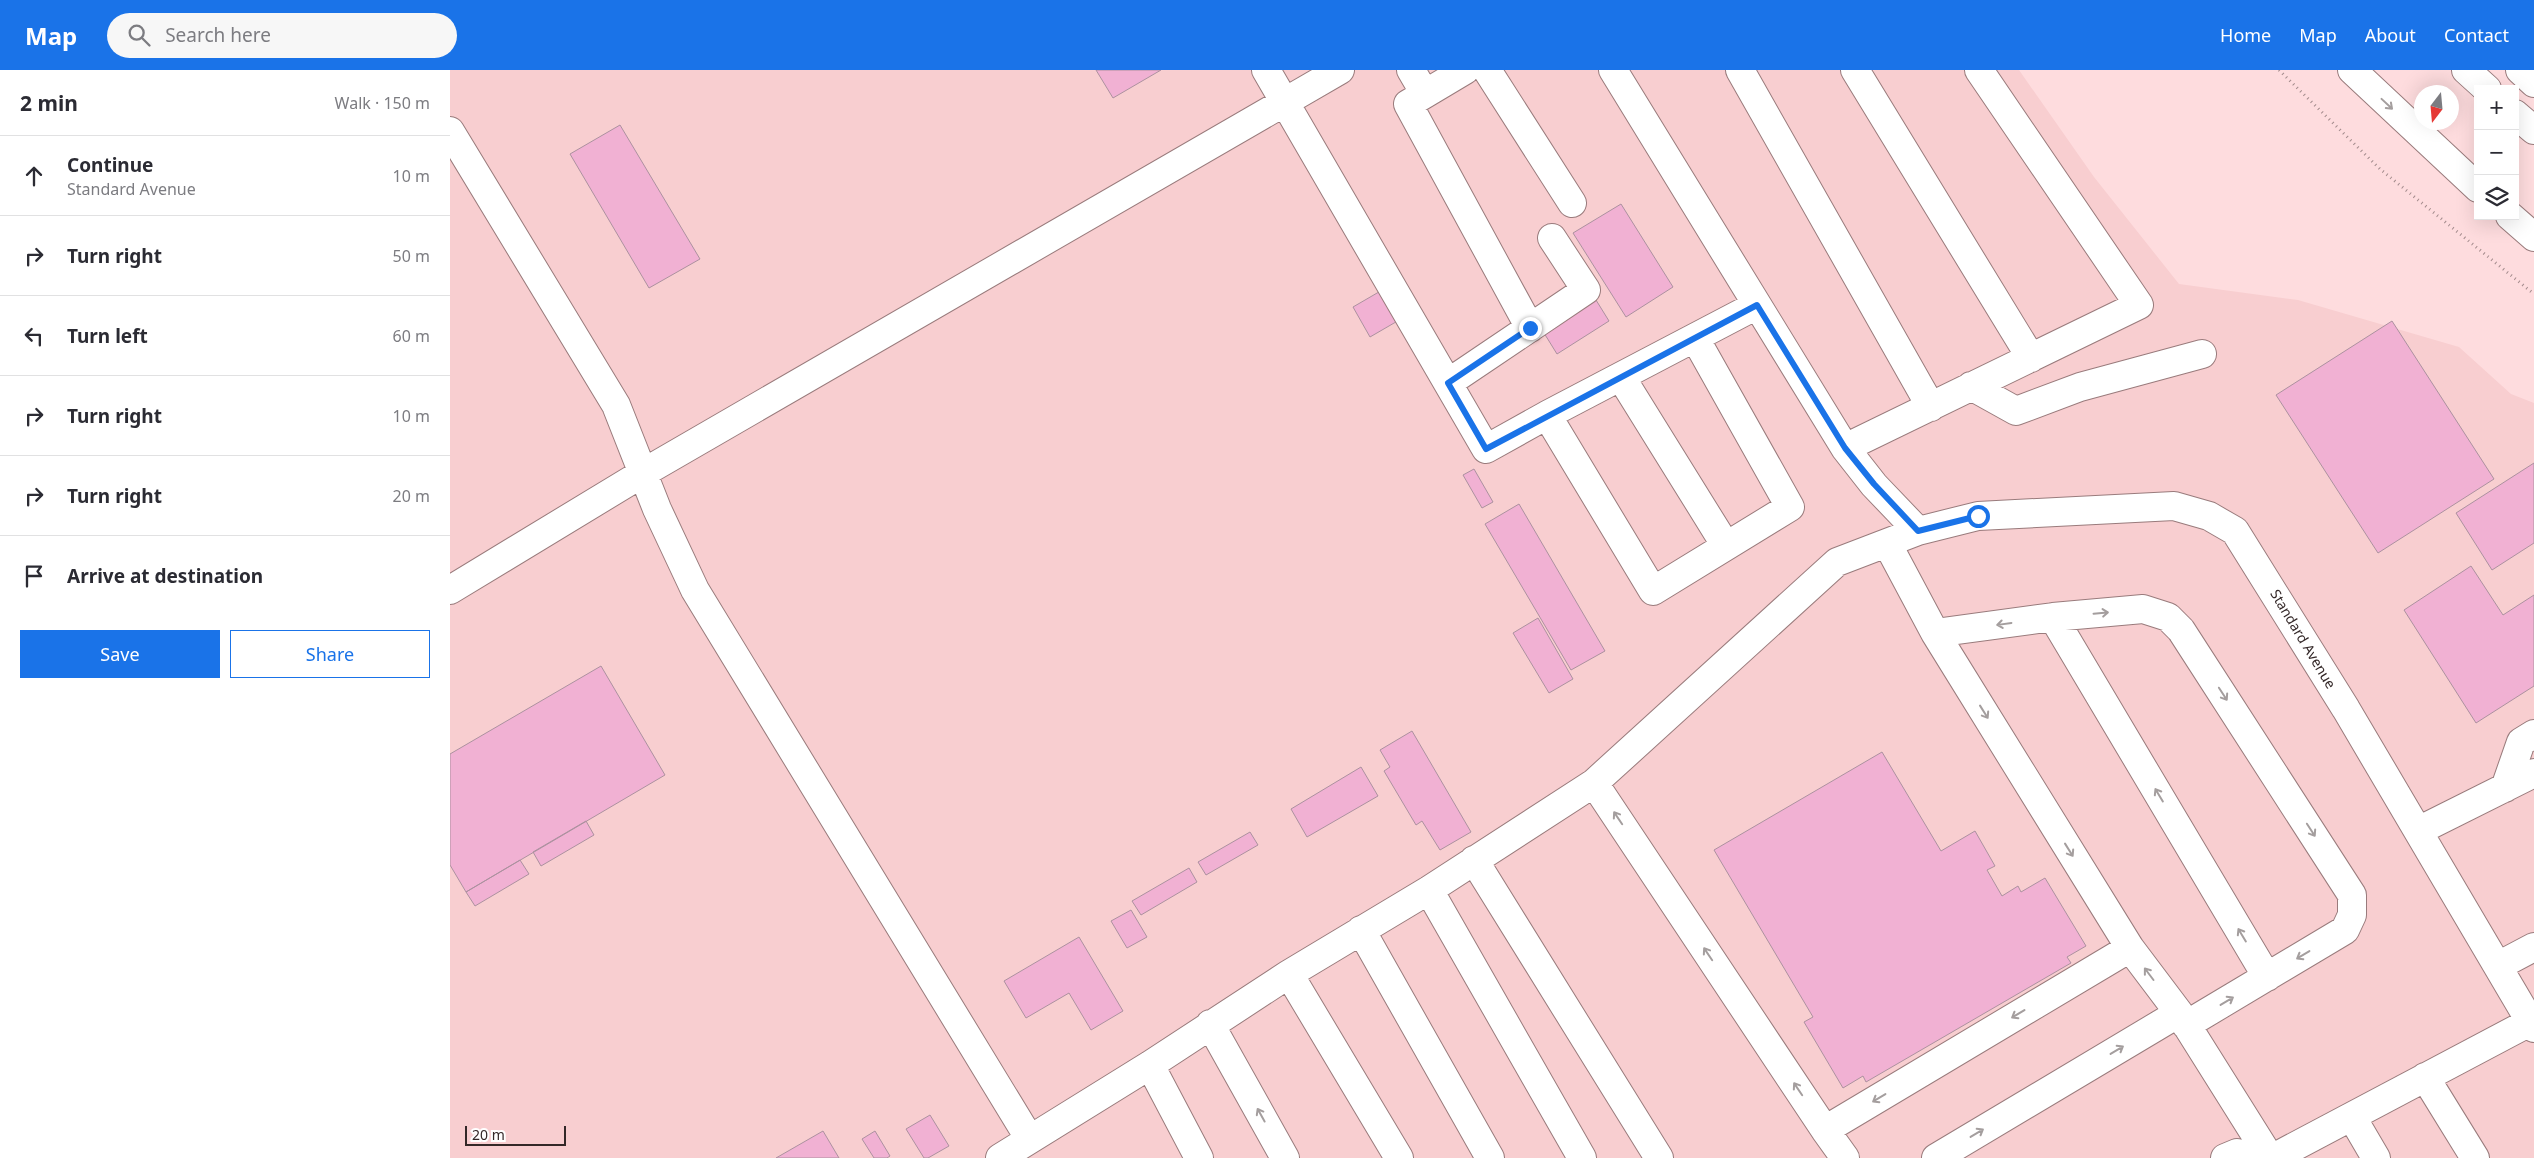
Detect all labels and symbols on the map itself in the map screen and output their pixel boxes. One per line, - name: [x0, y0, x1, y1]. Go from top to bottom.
- north arrow: [2414, 85, 2459, 130]
- one-way arrow: [2381, 98, 2393, 110]
- route end: [1519, 317, 1542, 340]
- route start: [1967, 505, 1990, 528]
- street label: Standard Avenue: [2266, 586, 2341, 692]
- one-way arrow: [2093, 608, 2109, 618]
- one-way arrow: [1997, 619, 2013, 629]
- one-way arrow: [2218, 686, 2228, 700]
- one-way arrow: [1979, 705, 1989, 719]
- one-way arrow: [2153, 789, 2163, 803]
- one-way arrow: [1613, 812, 1623, 826]
- one-way arrow: [2306, 823, 2316, 837]
- one-way arrow: [2065, 843, 2075, 857]
- one-way arrow: [2237, 928, 2247, 942]
- one-way arrow: [1703, 947, 1713, 961]
- one-way arrow: [2297, 950, 2311, 960]
- one-way arrow: [2144, 968, 2155, 981]
- one-way arrow: [2219, 995, 2233, 1005]
- one-way arrow: [2012, 1010, 2026, 1020]
- one-way arrow: [2109, 1044, 2124, 1054]
- one-way arrow: [1793, 1082, 1803, 1096]
- one-way arrow: [1872, 1093, 1886, 1103]
- one-way arrow: [1256, 1108, 1266, 1123]
- scale bar: [465, 1123, 566, 1146]
- one-way arrow: [1970, 1128, 1984, 1138]

